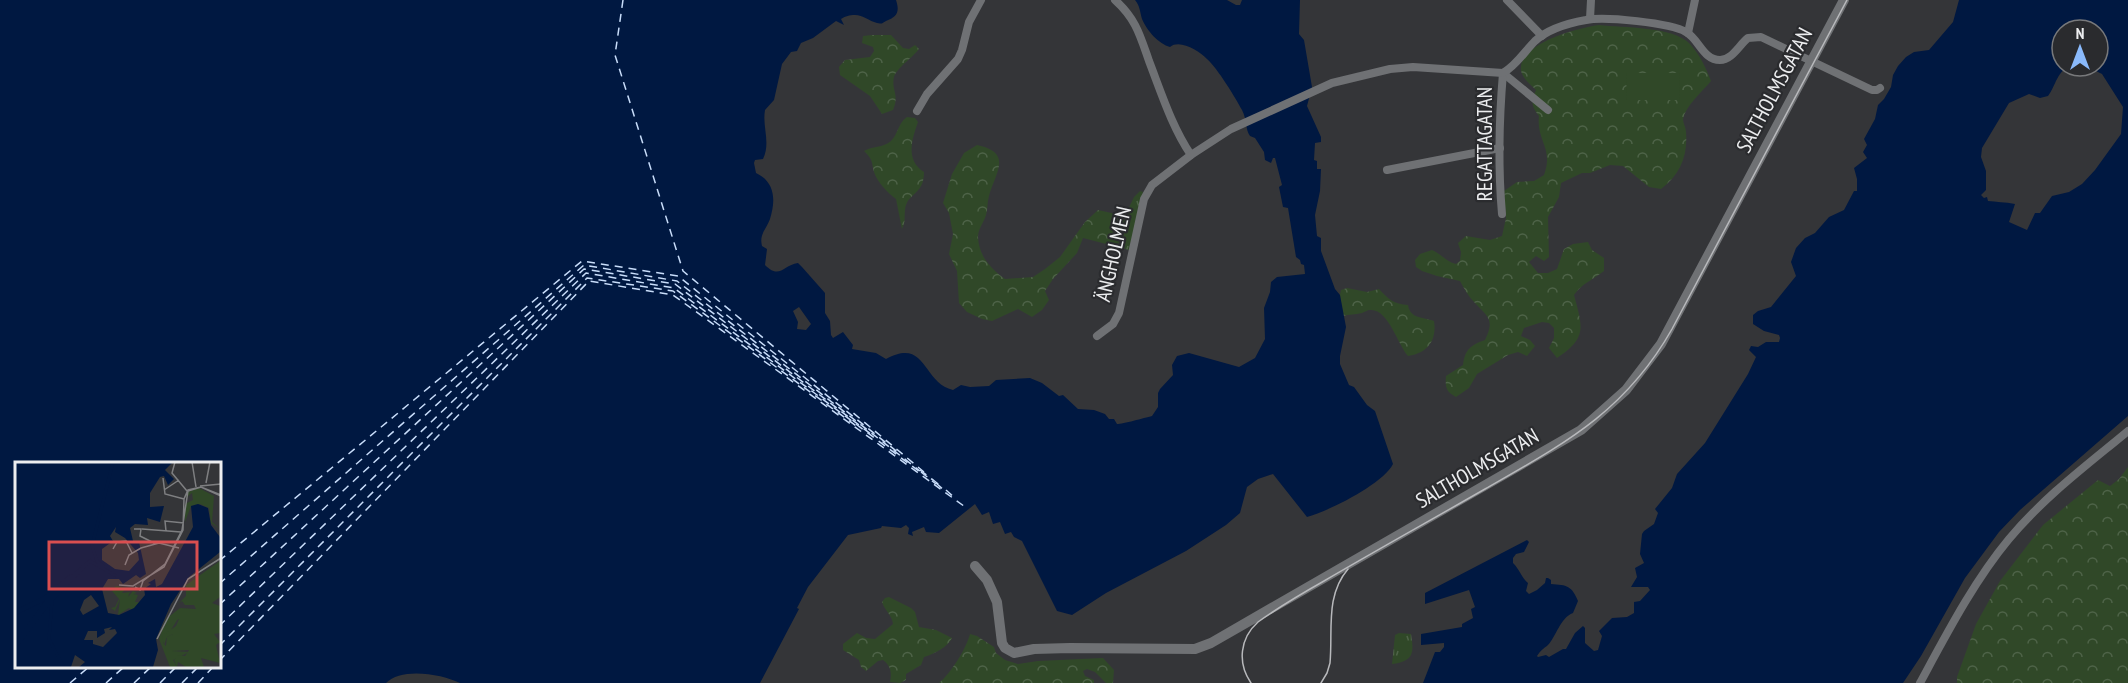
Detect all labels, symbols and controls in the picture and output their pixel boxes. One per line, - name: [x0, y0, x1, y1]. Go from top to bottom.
- north arrow: [2050, 18, 2110, 78]
- street label: SALTHOLMSGATAN: [1730, 23, 1818, 157]
- text: N: [2076, 23, 2084, 43]
- street label: REGATTAGATAN: [1471, 87, 1498, 201]
- street label: ÄNGHOLMEN: [1089, 204, 1137, 304]
- street label: SALTHOLMSGATAN: [1411, 422, 1543, 514]
- inset map: [15, 462, 220, 668]

